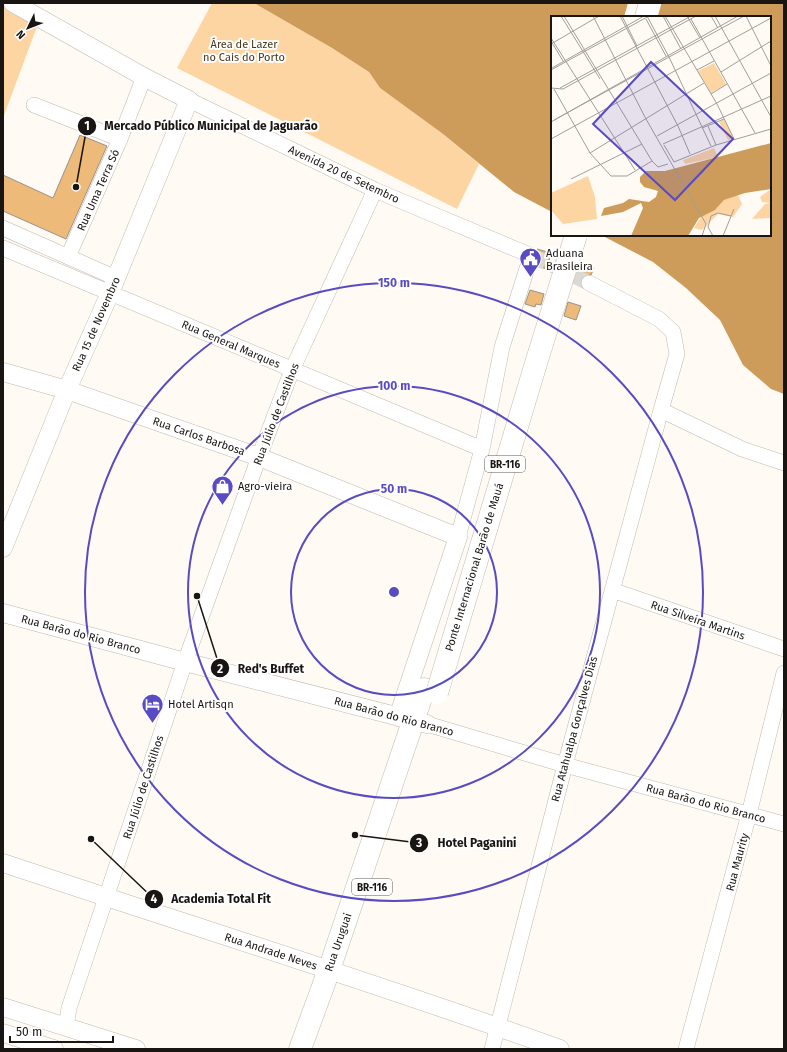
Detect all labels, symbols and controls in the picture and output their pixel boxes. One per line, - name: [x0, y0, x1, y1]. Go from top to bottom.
- north arrow: [8, 8, 48, 48]
- inset map: [551, 16, 771, 236]
- text: N: [14, 27, 28, 42]
- park label: Área de Lazer no Cais do Porto: [203, 37, 285, 64]
- callout: Mercado Público Municipal de Jaguarão: [77, 114, 326, 138]
- text: 1: [84, 119, 90, 133]
- text: Mercado Público Municipal de Jaguarão: [104, 119, 318, 133]
- street label: Avenida 20 de Setembro: [286, 143, 401, 206]
- street label: Rua Uma Terra Só: [75, 147, 122, 233]
- public building icon: Aduana Brasileira: [517, 246, 543, 279]
- place label: Aduana Brasileira: [546, 247, 593, 273]
- street label: Rua 15 de Novembro: [70, 275, 123, 374]
- text: 150 m: [378, 276, 410, 290]
- street label: Rua General Marques: [180, 318, 282, 371]
- street label: Rua Júlio de Castilhos: [251, 361, 302, 467]
- text: 100 m: [378, 379, 410, 393]
- street label: Rua Carlos Barbosa: [151, 415, 247, 458]
- road number: BR-116: [485, 456, 525, 472]
- shop icon: Agro-vieira: [210, 473, 236, 506]
- place label: Agro-vieira: [238, 480, 292, 493]
- street label: Ponte Internacional Barão de Mauá: [443, 481, 506, 653]
- text: 50 m: [381, 482, 407, 496]
- centre of rings: [387, 585, 401, 599]
- street label: Rua Silveira Martins: [649, 598, 747, 643]
- street label: Rua Barão do Rio Branco: [20, 612, 142, 657]
- street label: Rua Atahualpa Gonçalves Dias: [549, 655, 600, 803]
- callout: Red's Buffet: [210, 656, 312, 680]
- text: 2: [217, 662, 223, 676]
- text: Red's Buffet: [238, 662, 305, 676]
- hotel icon: Hotel Artisqn: [140, 691, 166, 724]
- street label: Rua Barão do Rio Branco: [333, 694, 455, 739]
- place label: Hotel Artisqn: [168, 698, 234, 711]
- street label: Rua Júlio de Castilhos: [121, 734, 166, 841]
- street label: Rua Barão do Rio Branco: [645, 781, 767, 826]
- callout: Hotel Paganini: [409, 831, 524, 855]
- street label: Rua Maurity: [723, 831, 752, 893]
- text: 3: [415, 836, 422, 850]
- text: Hotel Paganini: [437, 836, 517, 850]
- road number: BR-116: [352, 879, 392, 895]
- callout: Academia Total Fit: [144, 887, 279, 911]
- text: 4: [151, 892, 158, 906]
- text: Academia Total Fit: [170, 892, 271, 906]
- street label: Rua Uruguai: [322, 911, 355, 973]
- street label: Rua Andrade Neves: [223, 930, 319, 973]
- scale bar: [10, 1018, 113, 1044]
- text: 50 m: [16, 1025, 42, 1039]

